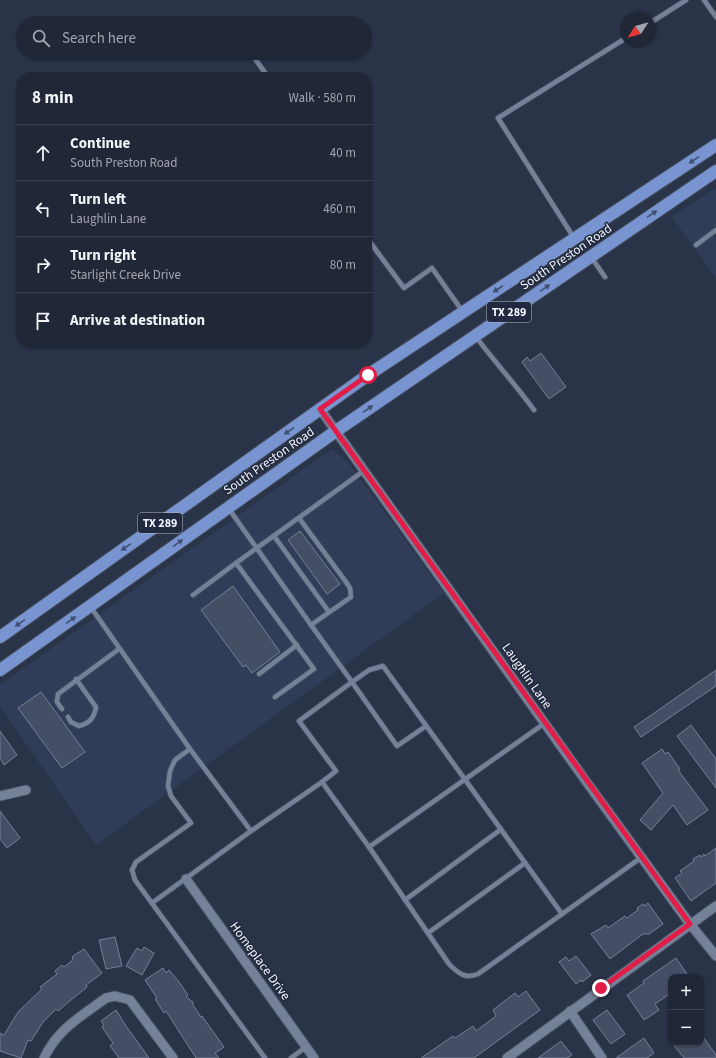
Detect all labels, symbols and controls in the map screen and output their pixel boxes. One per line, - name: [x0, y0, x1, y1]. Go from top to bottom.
- north arrow: [620, 12, 656, 48]
- search box: [16, 16, 372, 60]
- icon: search: [30, 27, 52, 49]
- text: Search here: [62, 28, 136, 49]
- text: 8 min: [32, 86, 73, 110]
- text: Walk · 580 m: [288, 89, 356, 107]
- text: Continue: [70, 133, 130, 154]
- icon: ahead: [32, 142, 54, 164]
- text: 40 m: [330, 144, 356, 162]
- text: South Preston Road: [70, 154, 177, 172]
- one-way arrow: [688, 156, 699, 164]
- text: Turn left: [70, 189, 126, 210]
- icon: left: [32, 198, 54, 220]
- text: 460 m: [323, 200, 356, 218]
- text: Laughlin Lane: [70, 210, 146, 228]
- one-way arrow: [647, 210, 657, 218]
- street label: South Preston Road: [516, 220, 616, 294]
- text: Turn right: [70, 245, 136, 266]
- icon: right: [32, 254, 54, 276]
- text: 80 m: [330, 256, 356, 274]
- text: Starlight Creek Drive: [70, 266, 181, 284]
- one-way arrow: [540, 284, 550, 292]
- one-way arrow: [493, 285, 503, 293]
- road number: TX 289: [487, 302, 531, 322]
- icon: arrive: [32, 310, 54, 332]
- text: Arrive at destination: [70, 310, 205, 331]
- route start: [359, 366, 377, 384]
- one-way arrow: [363, 405, 374, 413]
- street label: South Preston Road: [220, 423, 318, 499]
- one-way arrow: [283, 427, 294, 435]
- road number: TX 289: [138, 513, 182, 533]
- one-way arrow: [173, 539, 184, 547]
- one-way arrow: [120, 543, 131, 551]
- one-way arrow: [66, 615, 77, 624]
- one-way arrow: [14, 619, 25, 627]
- street label: Laughlin Lane: [498, 640, 556, 712]
- street label: Homeplace Drive: [225, 918, 295, 1004]
- map controls: [668, 974, 704, 1046]
- button: +: [668, 974, 704, 1010]
- route end: [592, 979, 610, 997]
- button: −: [668, 1010, 704, 1046]

